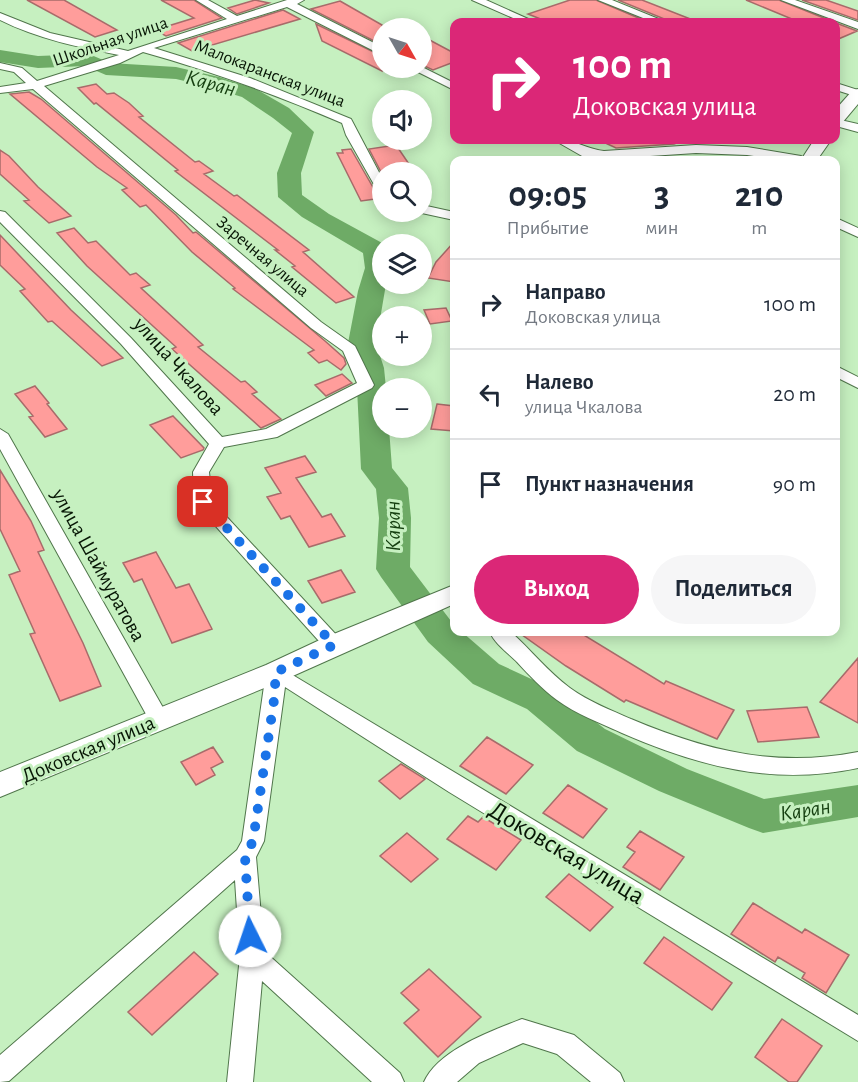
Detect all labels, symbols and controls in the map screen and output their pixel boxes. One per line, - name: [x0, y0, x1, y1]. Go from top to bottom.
- street label: Школьная улица: [50, 14, 170, 70]
- north arrow: [372, 18, 432, 78]
- map controls: [372, 18, 432, 438]
- street label: Малокаранская улица: [192, 37, 348, 111]
- icon: right: [474, 42, 552, 120]
- text: 100 m: [573, 44, 672, 86]
- water label: Каран: [183, 66, 238, 101]
- button: sound: [372, 90, 432, 150]
- text: Доковская улица: [573, 93, 757, 120]
- button: search: [372, 162, 432, 222]
- text: 09:05: [508, 177, 587, 213]
- text: 3: [654, 177, 670, 213]
- text: 210: [735, 177, 784, 213]
- street label: Заречная улица: [213, 213, 312, 301]
- text: Прибытие: [506, 218, 589, 238]
- text: мин: [645, 218, 678, 238]
- text: m: [751, 218, 767, 238]
- button: layers: [372, 234, 432, 294]
- text: Направо: [525, 281, 606, 303]
- icon: right: [474, 288, 507, 321]
- text: 100 m: [764, 293, 816, 315]
- button: +: [372, 306, 432, 366]
- text: Доковская улица: [525, 307, 661, 327]
- street label: улица Чкалова: [129, 313, 228, 420]
- text: Налево: [525, 371, 594, 393]
- button: −: [372, 378, 432, 438]
- icon: left: [474, 378, 507, 411]
- text: 20 m: [773, 383, 816, 405]
- text: улица Чкалова: [525, 397, 643, 417]
- icon: arrive: [474, 468, 507, 501]
- text: Пункт назначения: [525, 473, 694, 495]
- text: 90 m: [773, 473, 816, 495]
- pin: [177, 476, 228, 527]
- street label: улица Шаймуратова: [47, 484, 149, 646]
- icon: arrive: [186, 485, 219, 518]
- water label: Каран: [382, 501, 405, 551]
- button: Выход: [474, 555, 639, 624]
- button: Поделиться: [651, 555, 816, 624]
- street label: Доковская улица: [18, 712, 158, 787]
- water label: Каран: [778, 795, 832, 826]
- street label: Доковская улица: [484, 796, 649, 910]
- position arrow: [218, 904, 282, 968]

